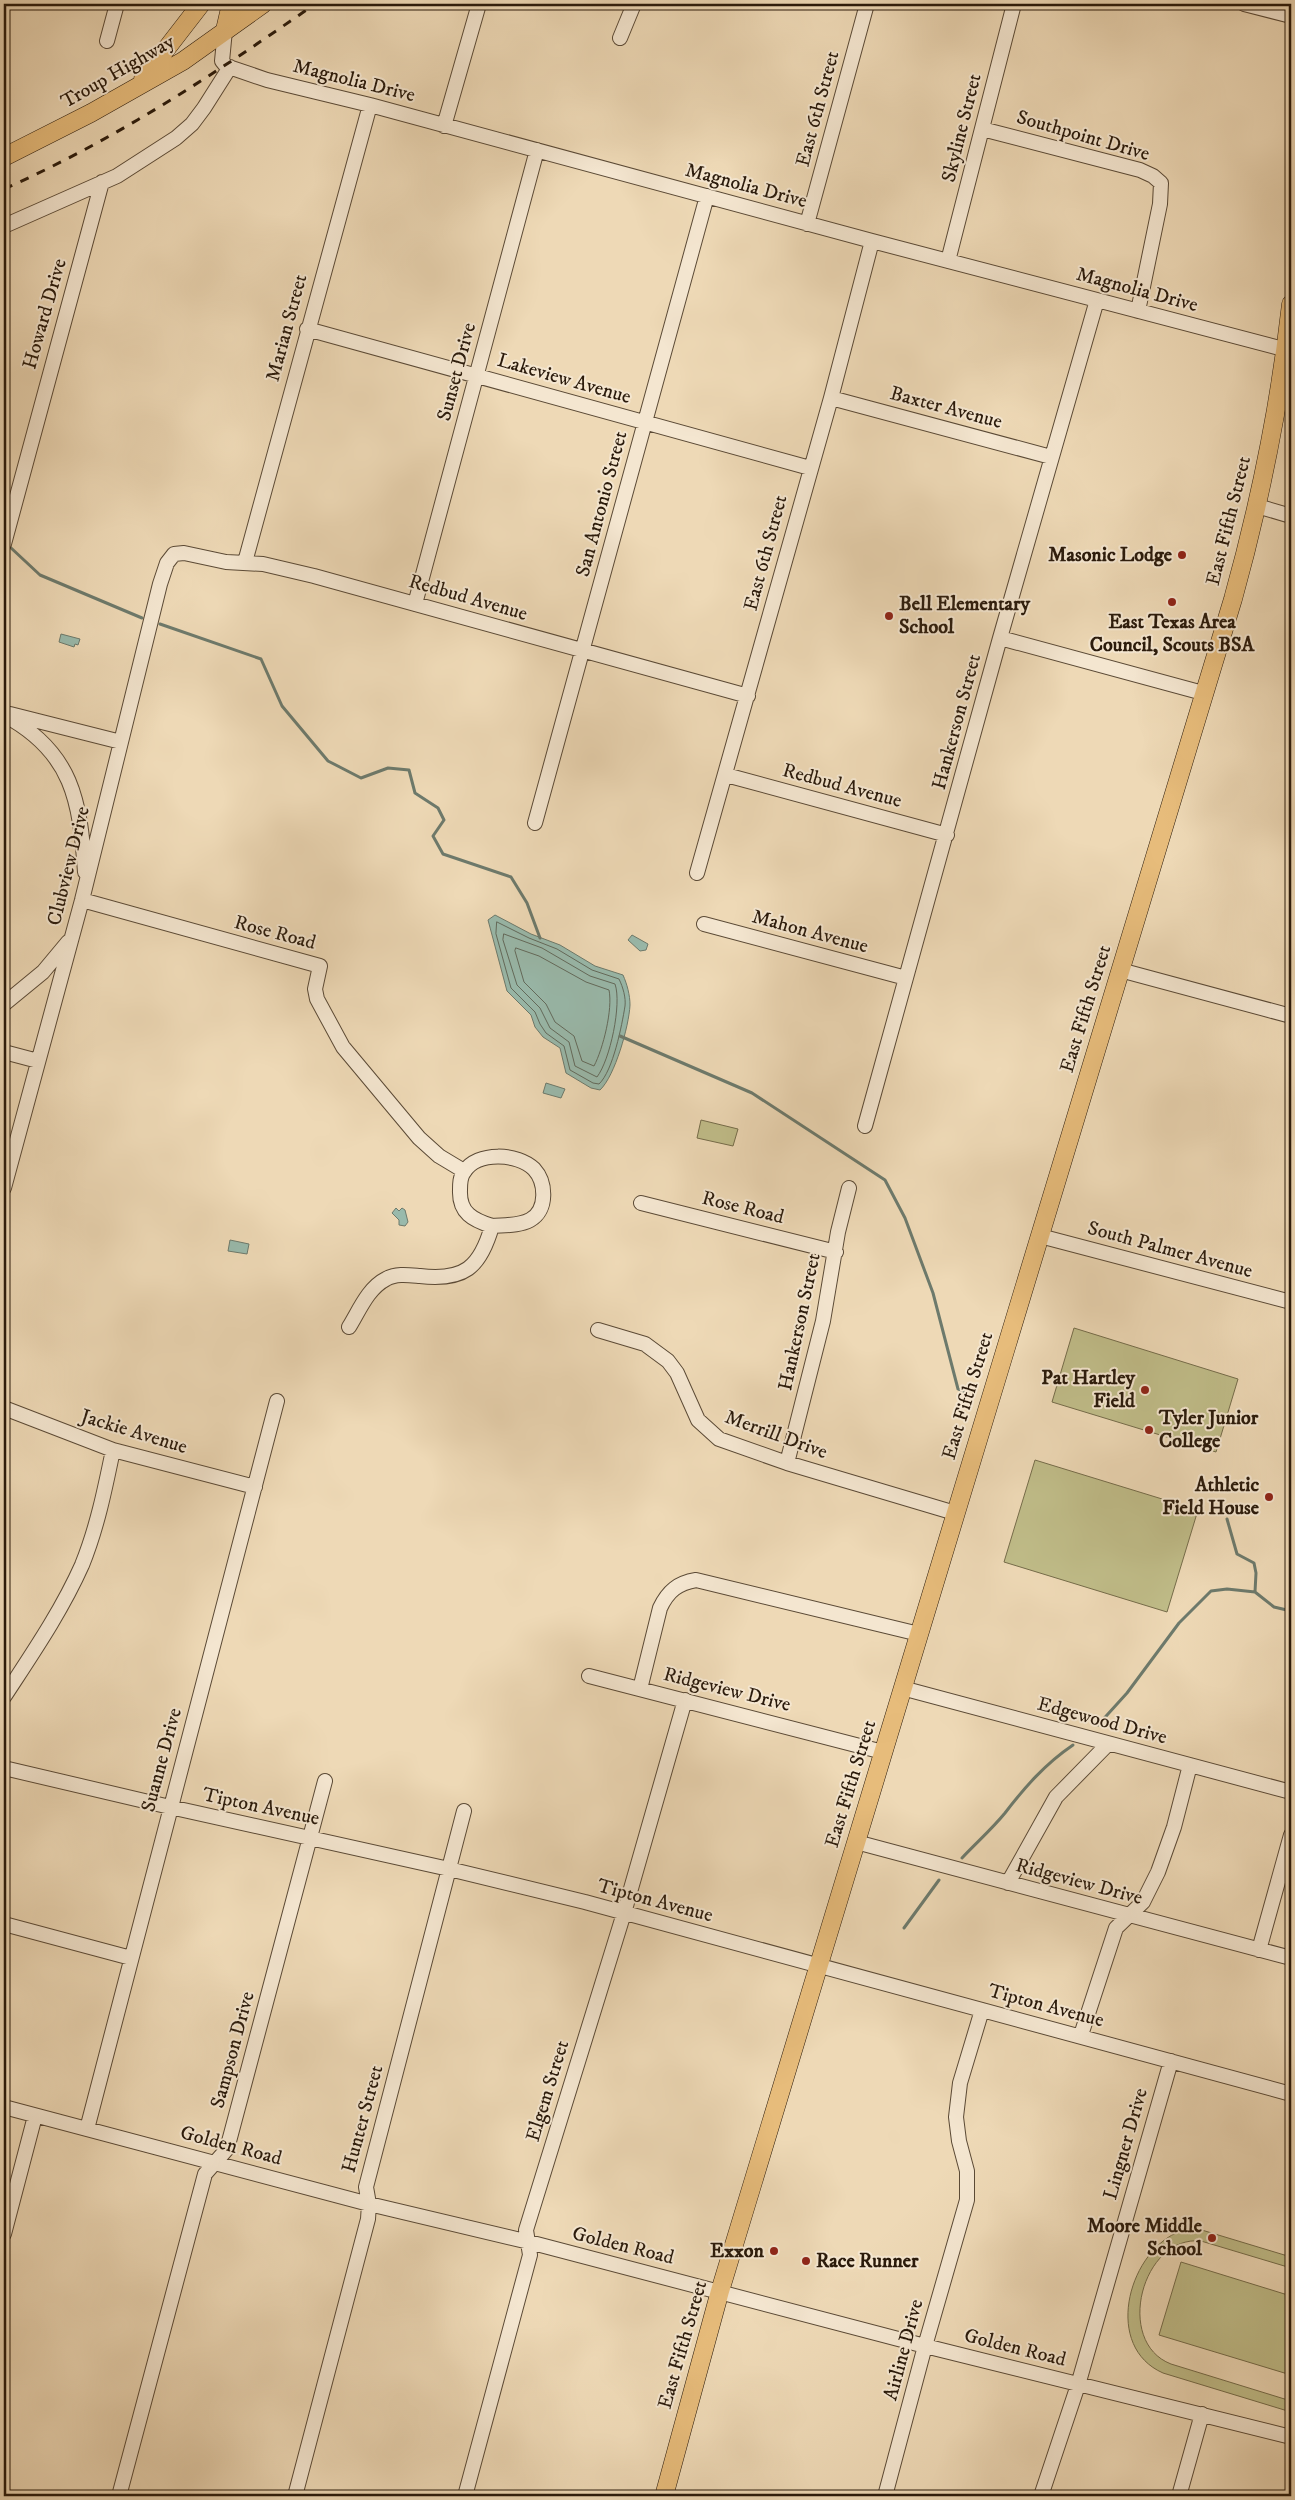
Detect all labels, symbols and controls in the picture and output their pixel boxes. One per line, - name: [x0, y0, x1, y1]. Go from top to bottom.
- street label: Troup Highway: [57, 29, 180, 115]
- street label: East 6th Street: [791, 48, 845, 170]
- street label: Magnolia Drive: [290, 54, 418, 108]
- street label: Skyline Street: [936, 71, 988, 185]
- street label: Southpoint Drive: [1014, 105, 1152, 167]
- street label: Magnolia Drive: [682, 158, 810, 214]
- street label: Howard Drive: [17, 256, 73, 372]
- street label: Magnolia Drive: [1073, 262, 1201, 318]
- street label: Marian Street: [261, 272, 313, 384]
- street label: Sunset Drive: [432, 320, 482, 424]
- street label: Lakeview Avenue: [494, 348, 634, 410]
- street label: Baxter Avenue: [887, 381, 1005, 435]
- street label: San Antonio Street: [571, 428, 633, 580]
- street label: East Fifth Street: [1201, 454, 1257, 588]
- street label: East 6th Street: [739, 492, 793, 614]
- place label: Masonic Lodge: [1048, 543, 1173, 568]
- marker: Masonic Lodge: [1176, 549, 1188, 561]
- street label: Redbud Avenue: [406, 569, 530, 627]
- place label: Bell Elementary School: [899, 592, 1031, 640]
- marker: East Texas Area Council, Scouts BSA: [1166, 596, 1178, 608]
- marker: Bell Elementary School: [883, 610, 895, 622]
- place label: East Texas Area Council, Scouts BSA: [1090, 610, 1255, 658]
- street label: Hankerson Street: [927, 651, 987, 793]
- street label: Redbud Avenue: [780, 758, 904, 814]
- street label: Clubview Drive: [42, 804, 96, 928]
- street label: Mahon Avenue: [749, 904, 871, 960]
- street label: Rose Road: [231, 910, 319, 956]
- street label: East Fifth Street: [1055, 942, 1117, 1076]
- street label: Rose Road: [699, 1186, 787, 1230]
- street label: South Palmer Avenue: [1085, 1216, 1255, 1284]
- street label: Hankerson Street: [773, 1251, 827, 1393]
- street label: East Fifth Street: [937, 1329, 999, 1463]
- place label: Pat Hartley Field: [1041, 1366, 1136, 1414]
- marker: Pat Hartley Field: [1139, 1384, 1151, 1396]
- street label: Jackie Avenue: [76, 1403, 190, 1460]
- street label: Merrill Drive: [721, 1405, 831, 1465]
- place label: Tyler Junior College: [1158, 1406, 1259, 1454]
- marker: Tyler Junior College: [1143, 1424, 1155, 1436]
- place label: Athletic Field House: [1162, 1473, 1260, 1521]
- marker: Athletic Field House: [1263, 1491, 1275, 1503]
- street label: Ridgeview Drive: [661, 1662, 793, 1718]
- street label: Edgewood Drive: [1034, 1692, 1170, 1750]
- street label: Suanne Drive: [136, 1705, 188, 1815]
- street label: East Fifth Street: [820, 1717, 882, 1851]
- street label: Tipton Avenue: [200, 1782, 322, 1832]
- street label: Ridgeview Drive: [1013, 1853, 1145, 1911]
- street label: Tipton Avenue: [594, 1874, 716, 1928]
- street label: Tipton Avenue: [985, 1979, 1107, 2033]
- street label: Sampson Drive: [205, 1989, 261, 2111]
- street label: Elgem Street: [521, 2037, 575, 2145]
- street label: Hunter Street: [337, 2063, 389, 2175]
- street label: Lingner Drive: [1098, 2085, 1154, 2203]
- street label: Golden Road: [178, 2120, 285, 2172]
- place label: Moore Middle School: [1087, 2214, 1203, 2262]
- street label: Golden Road: [569, 2221, 677, 2271]
- marker: Moore Middle School: [1206, 2232, 1218, 2244]
- place label: Exxon: [710, 2239, 765, 2264]
- marker: Exxon: [768, 2245, 780, 2257]
- place label: Race Runner: [816, 2249, 919, 2274]
- marker: Race Runner: [800, 2255, 812, 2267]
- street label: East Fifth Street: [653, 2278, 713, 2412]
- street label: Airline Drive: [878, 2297, 930, 2403]
- street label: Golden Road: [961, 2323, 1069, 2373]

